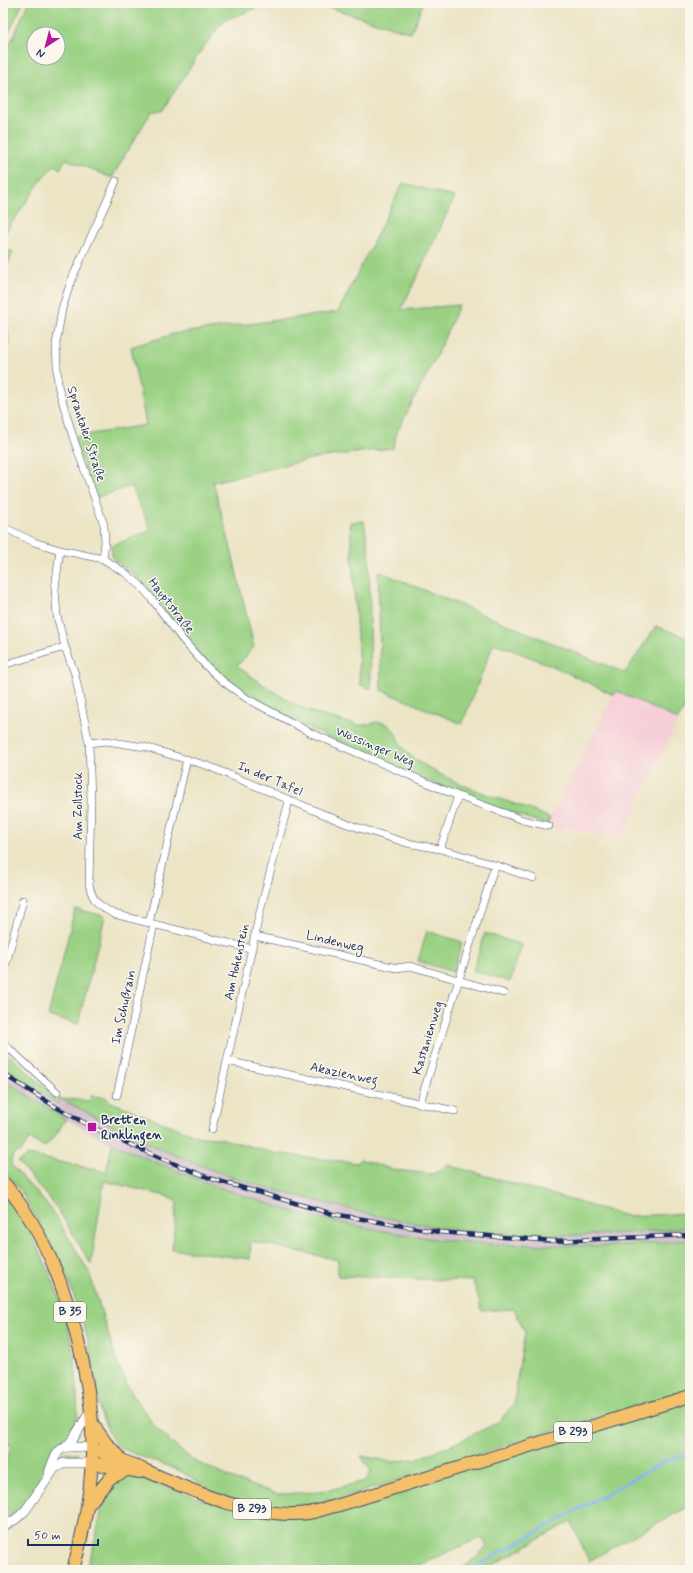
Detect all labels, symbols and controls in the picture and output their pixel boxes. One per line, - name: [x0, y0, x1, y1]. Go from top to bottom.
- north arrow: [26, 26, 66, 66]
- text: N: [34, 45, 48, 61]
- street label: Sprantaler Straße: [63, 384, 109, 484]
- street label: Hauptstraße: [144, 575, 198, 637]
- street label: Wössinger Weg: [333, 723, 417, 771]
- street label: In der Tafel: [235, 758, 305, 800]
- street label: Am Zollstock: [70, 771, 87, 840]
- street label: Am Hohenstein: [221, 922, 253, 1002]
- street label: Lindenweg: [304, 927, 366, 958]
- street label: Im Schußrain: [108, 968, 140, 1046]
- street label: Kastanienweg: [409, 999, 447, 1077]
- street label: Akazienweg: [308, 1059, 379, 1091]
- place label: Bretten Rinklingen: [101, 1112, 163, 1147]
- marker: Bretten Rinklingen: [86, 1121, 98, 1133]
- road number: B 35: [54, 1302, 86, 1322]
- road number: B 293: [554, 1422, 592, 1442]
- road number: B 293: [233, 1499, 271, 1519]
- scale bar: [28, 1521, 98, 1547]
- text: 50 m: [34, 1528, 61, 1544]

